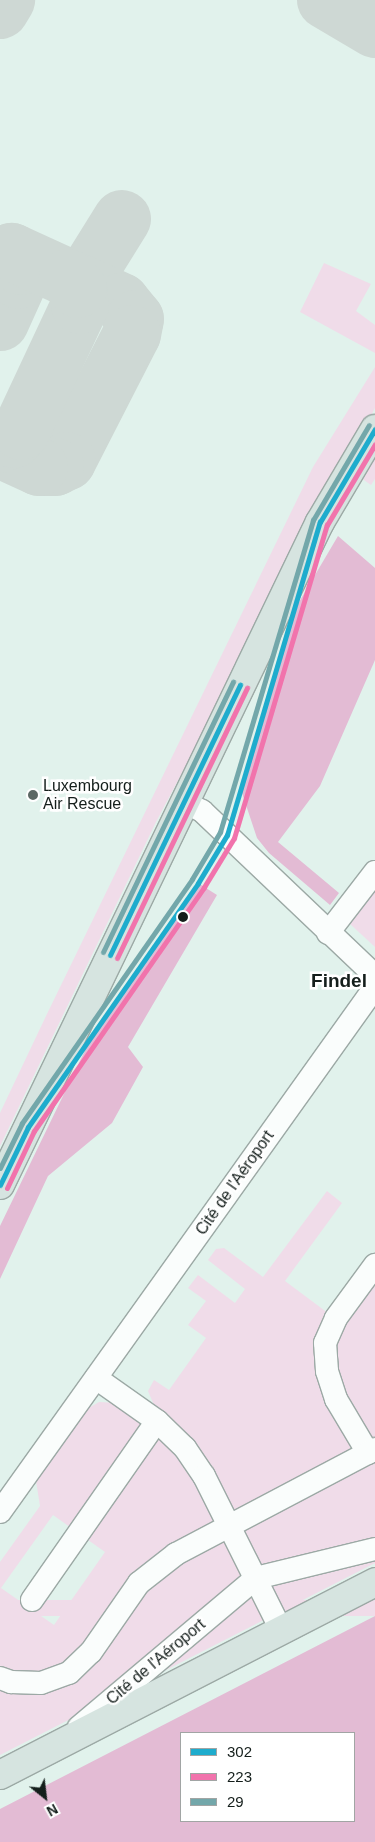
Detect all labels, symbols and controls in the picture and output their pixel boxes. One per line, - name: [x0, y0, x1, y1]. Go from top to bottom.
- place label: Luxembourg Air Rescue: [43, 776, 132, 814]
- marker: Luxembourg Air Rescue: [27, 789, 39, 801]
- unlabelled marker: [178, 912, 188, 922]
- district label: Findel: [311, 970, 367, 992]
- street label: Cité de l'Aéroport: [192, 1127, 278, 1239]
- street label: Cité de l'Aéroport: [103, 1615, 209, 1709]
- legend: [180, 1732, 355, 1822]
- text: 302: [227, 1743, 252, 1760]
- text: 223: [227, 1768, 252, 1785]
- north arrow: [20, 1772, 70, 1822]
- text: 29: [227, 1793, 244, 1810]
- text: N: [44, 1801, 61, 1820]

